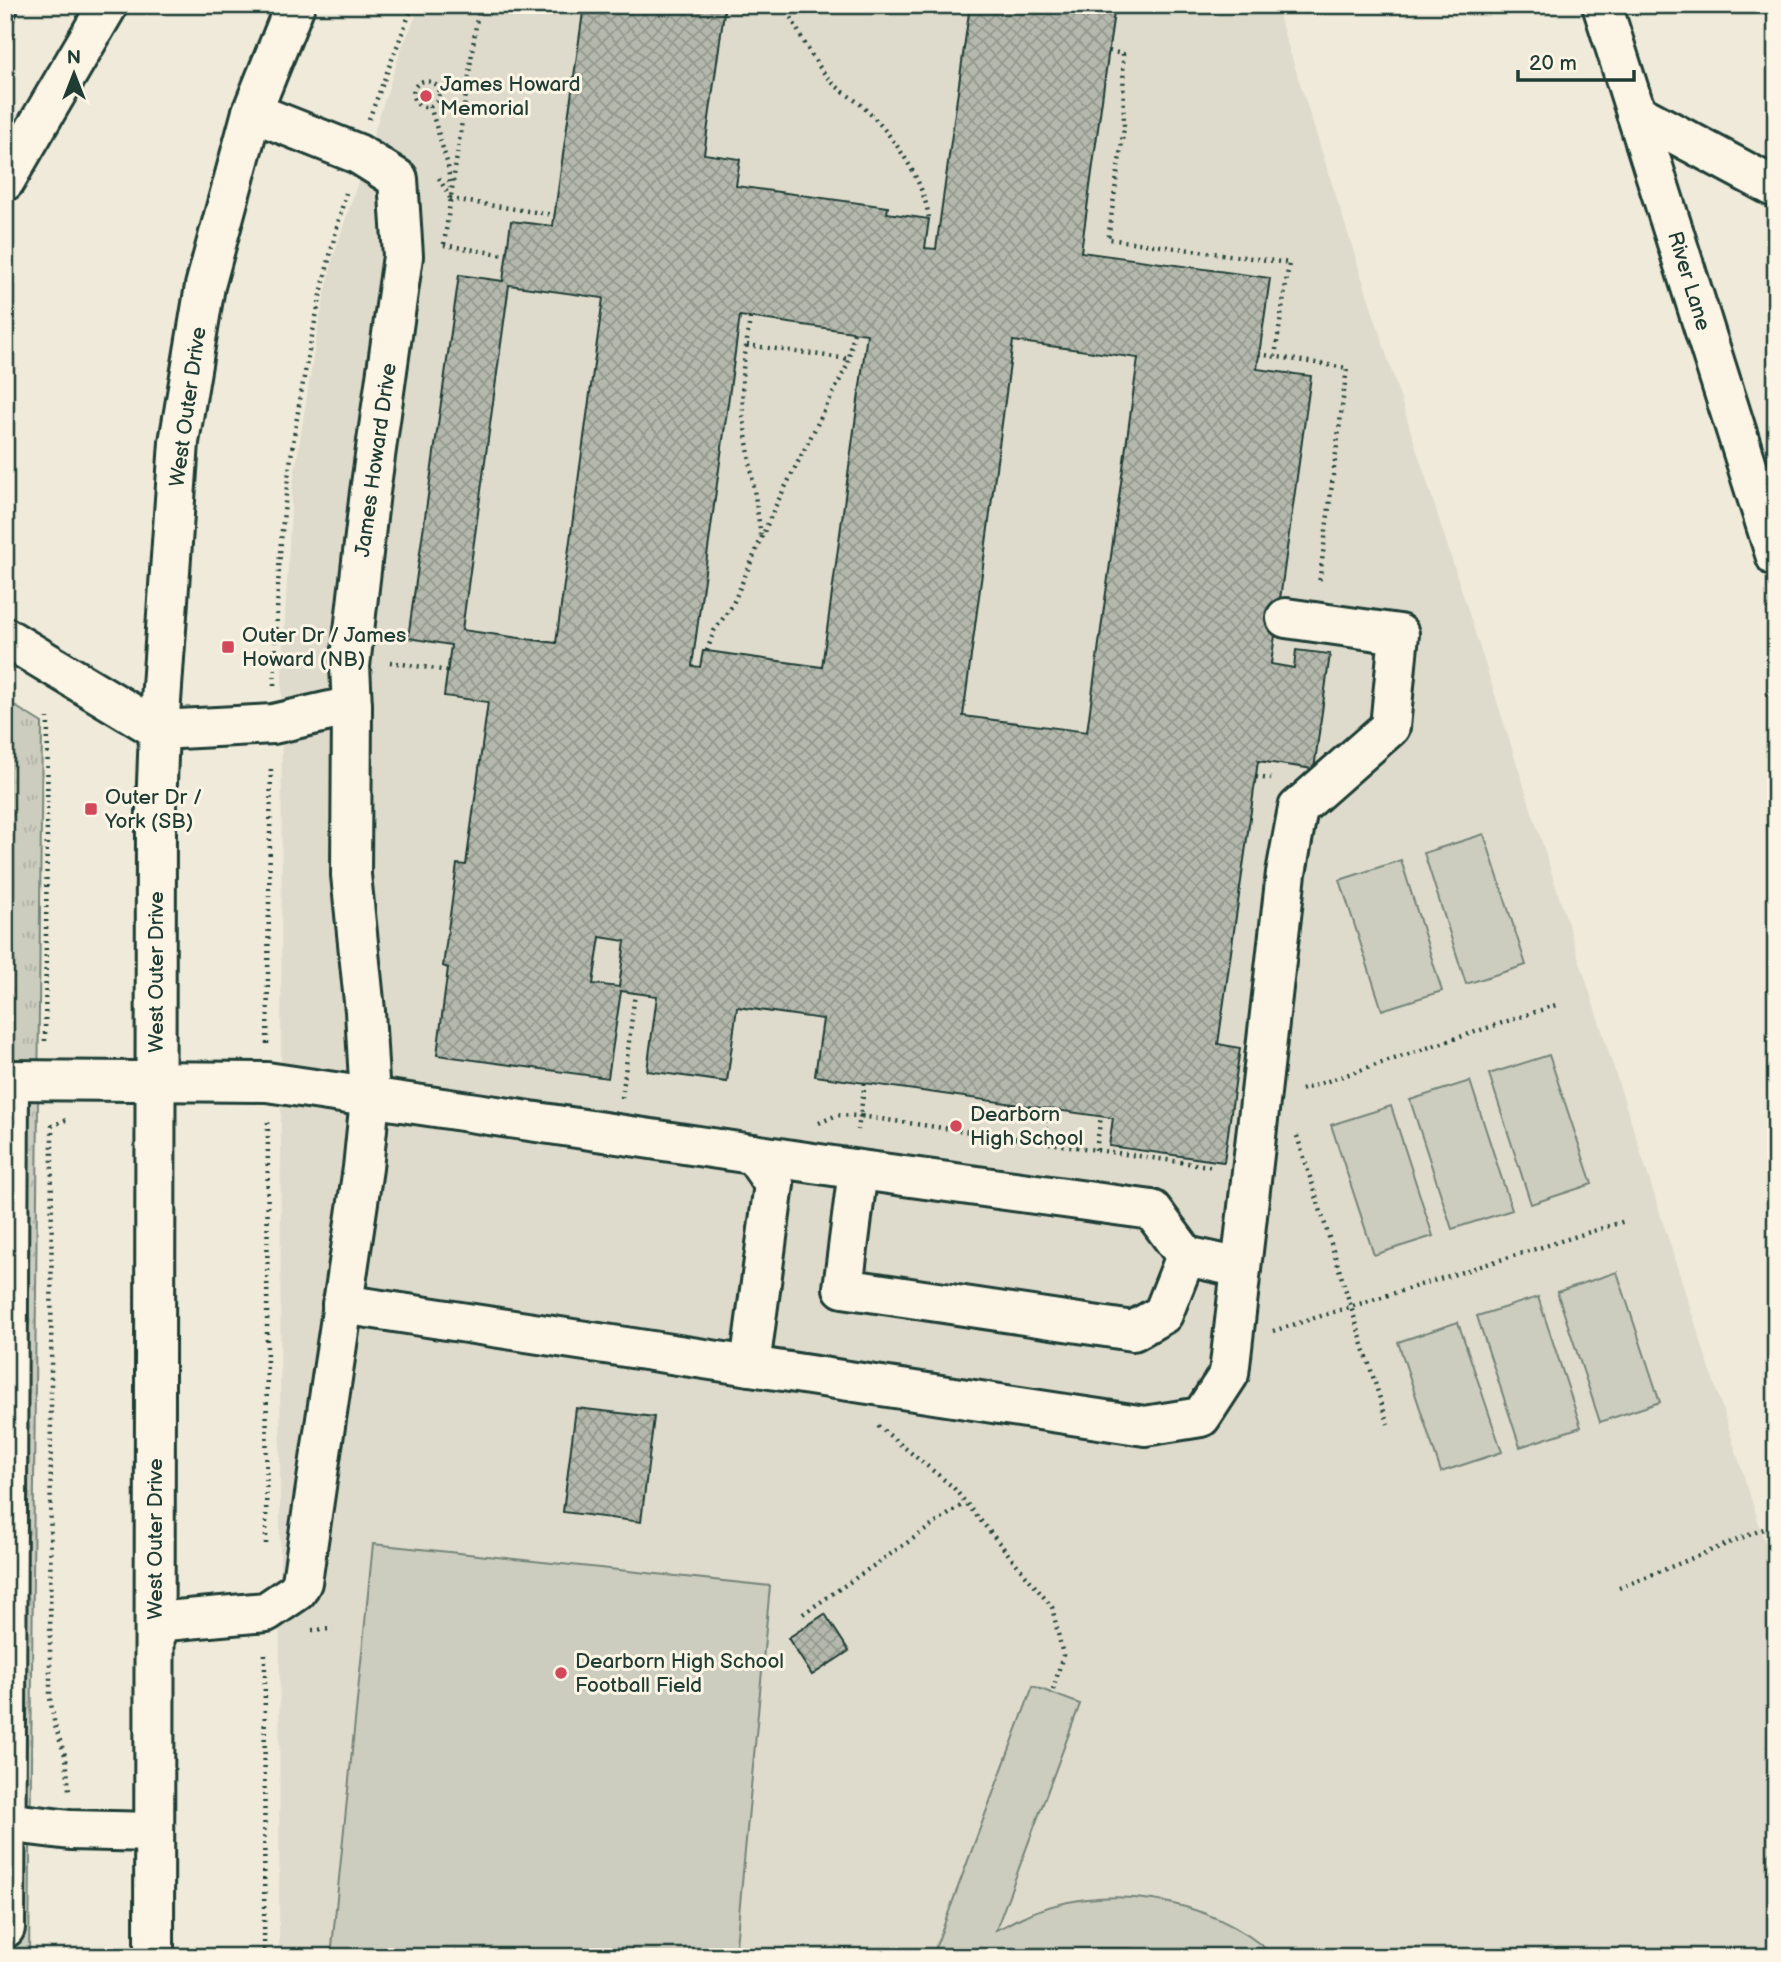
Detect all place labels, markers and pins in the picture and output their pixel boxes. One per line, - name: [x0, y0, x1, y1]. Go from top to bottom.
- place label: James Howard Memorial: [440, 72, 581, 121]
- marker: James Howard Memorial: [418, 88, 434, 104]
- place label: Outer Dr / James Howard (NB): [242, 623, 406, 672]
- marker: Outer Dr / James Howard (NB): [220, 639, 236, 655]
- place label: Outer Dr / York (SB): [104, 785, 202, 834]
- marker: Outer Dr / York (SB): [83, 801, 99, 817]
- place label: Dearborn High School: [970, 1102, 1083, 1151]
- marker: Dearborn High School: [948, 1118, 964, 1134]
- place label: Dearborn High School Football Field: [575, 1649, 784, 1698]
- marker: Dearborn High School Football Field: [553, 1665, 569, 1681]

